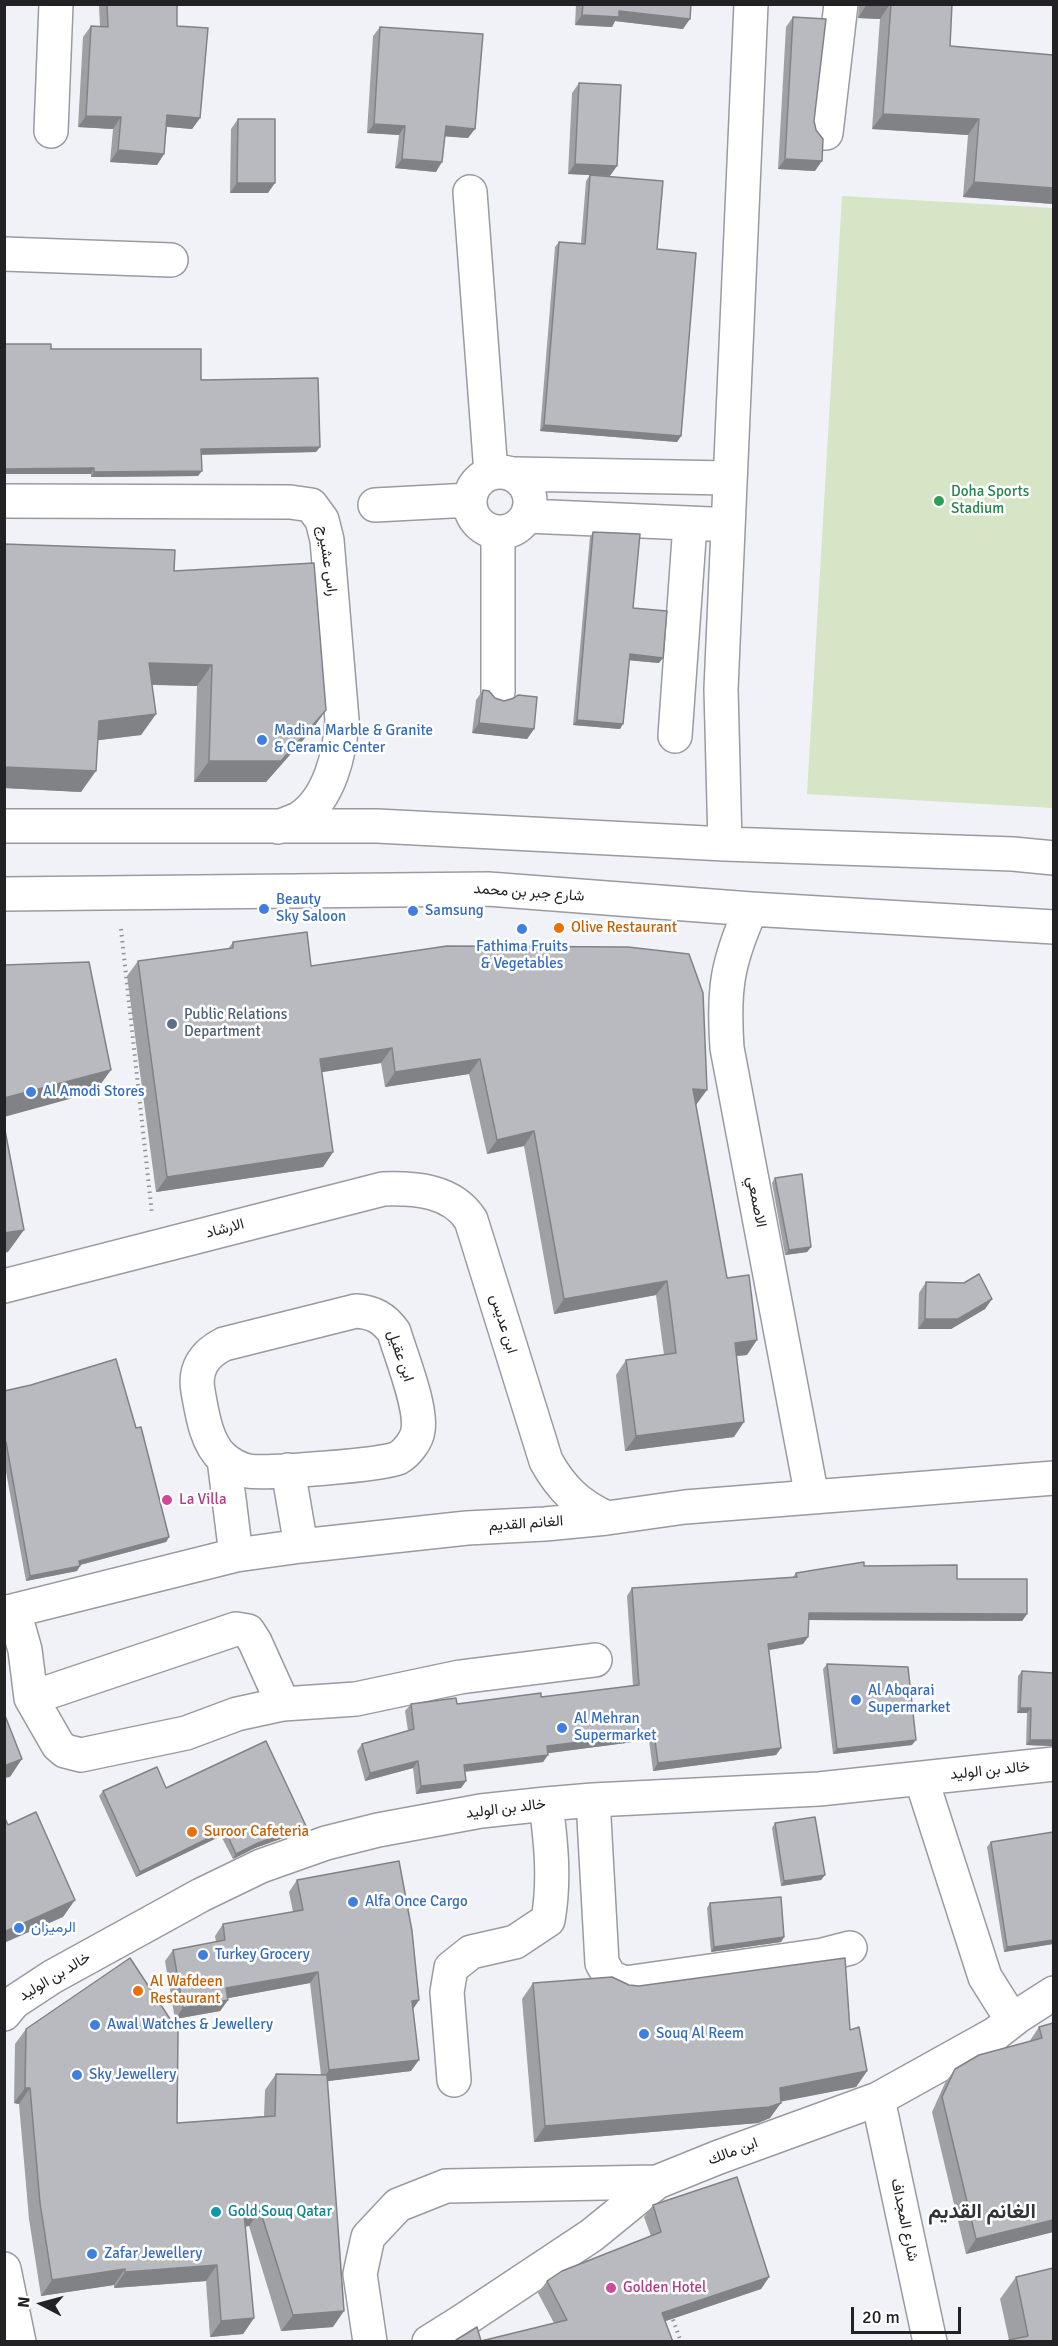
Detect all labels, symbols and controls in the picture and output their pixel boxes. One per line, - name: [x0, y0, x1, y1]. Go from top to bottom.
- place label: Doha Sports Stadium: [951, 483, 1029, 518]
- marker: Doha Sports Stadium: [932, 494, 946, 508]
- street label: راس عشيرج: [313, 525, 341, 597]
- place label: Madina Marble & Granite & Ceramic Center: [274, 722, 433, 757]
- marker: Madina Marble & Granite & Ceramic Center: [255, 733, 269, 747]
- street label: شارع جبر بن محمد: [473, 880, 585, 906]
- place label: Beauty Sky Saloon: [276, 891, 346, 926]
- marker: Beauty Sky Saloon: [257, 902, 271, 916]
- place label: Samsung: [425, 902, 484, 920]
- marker: Samsung: [406, 904, 420, 918]
- place label: Olive Restaurant: [571, 919, 677, 937]
- marker: Olive Restaurant: [552, 921, 566, 935]
- marker: Fathima Fruits & Vegetables: [515, 922, 529, 936]
- place label: Fathima Fruits & Vegetables: [476, 938, 568, 973]
- place label: Public Relations Department: [184, 1006, 287, 1041]
- marker: Public Relations Department: [165, 1017, 179, 1031]
- place label: Al Amodi Stores: [43, 1083, 144, 1101]
- marker: Al Amodi Stores: [24, 1085, 38, 1099]
- street label: الاصمعي: [742, 1175, 770, 1229]
- street label: الارشاد: [204, 1215, 246, 1243]
- street label: ابن عديس: [485, 1292, 521, 1356]
- street label: ابن عقيل: [383, 1328, 417, 1384]
- place label: La Villa: [179, 1491, 227, 1509]
- marker: La Villa: [160, 1493, 174, 1507]
- street label: الغانم القديم: [488, 1512, 564, 1536]
- place label: Al Abqarai Supermarket: [868, 1682, 951, 1717]
- marker: Al Abqarai Supermarket: [849, 1693, 863, 1707]
- place label: Al Mehran Supermarket: [574, 1710, 657, 1745]
- marker: Al Mehran Supermarket: [555, 1721, 569, 1735]
- street label: خالد بن الوليد: [949, 1758, 1031, 1784]
- street label: خالد بن الوليد: [465, 1795, 547, 1823]
- place label: Suroor Cafeteria: [204, 1823, 309, 1841]
- marker: Suroor Cafeteria: [185, 1825, 199, 1839]
- place label: Alfa Once Cargo: [365, 1893, 468, 1911]
- marker: Alfa Once Cargo: [346, 1895, 360, 1909]
- place label: الرميزان: [31, 1919, 76, 1937]
- marker: الرميزان: [12, 1921, 26, 1935]
- place label: Turkey Grocery: [215, 1946, 310, 1964]
- marker: Turkey Grocery: [196, 1948, 210, 1962]
- street label: خالد بن الوليد: [16, 1949, 94, 2005]
- place label: Al Wafdeen Restaurant: [150, 1973, 223, 2008]
- marker: Al Wafdeen Restaurant: [131, 1984, 145, 1998]
- place label: Awal Watches & Jewellery: [107, 2016, 273, 2034]
- marker: Awal Watches & Jewellery: [88, 2018, 102, 2032]
- place label: Souq Al Reem: [656, 2025, 744, 2043]
- marker: Souq Al Reem: [637, 2027, 651, 2041]
- place label: Sky Jewellery: [89, 2066, 176, 2084]
- marker: Sky Jewellery: [70, 2068, 84, 2082]
- street label: ابن مالك: [706, 2134, 760, 2170]
- street label: شارع المجداف: [886, 2177, 922, 2263]
- district label: الغانم القديم: [928, 2199, 1036, 2225]
- place label: Gold Souq Qatar: [228, 2203, 332, 2221]
- marker: Gold Souq Qatar: [209, 2205, 223, 2219]
- place label: Zafar Jewellery: [104, 2245, 202, 2263]
- marker: Zafar Jewellery: [85, 2247, 99, 2261]
- north arrow: [12, 2274, 72, 2334]
- place label: Golden Hotel: [623, 2279, 707, 2297]
- marker: Golden Hotel: [604, 2281, 618, 2295]
- scale bar: [854, 2295, 964, 2333]
- text: N: [14, 2296, 35, 2309]
- text: 20 m: [862, 2306, 900, 2328]

